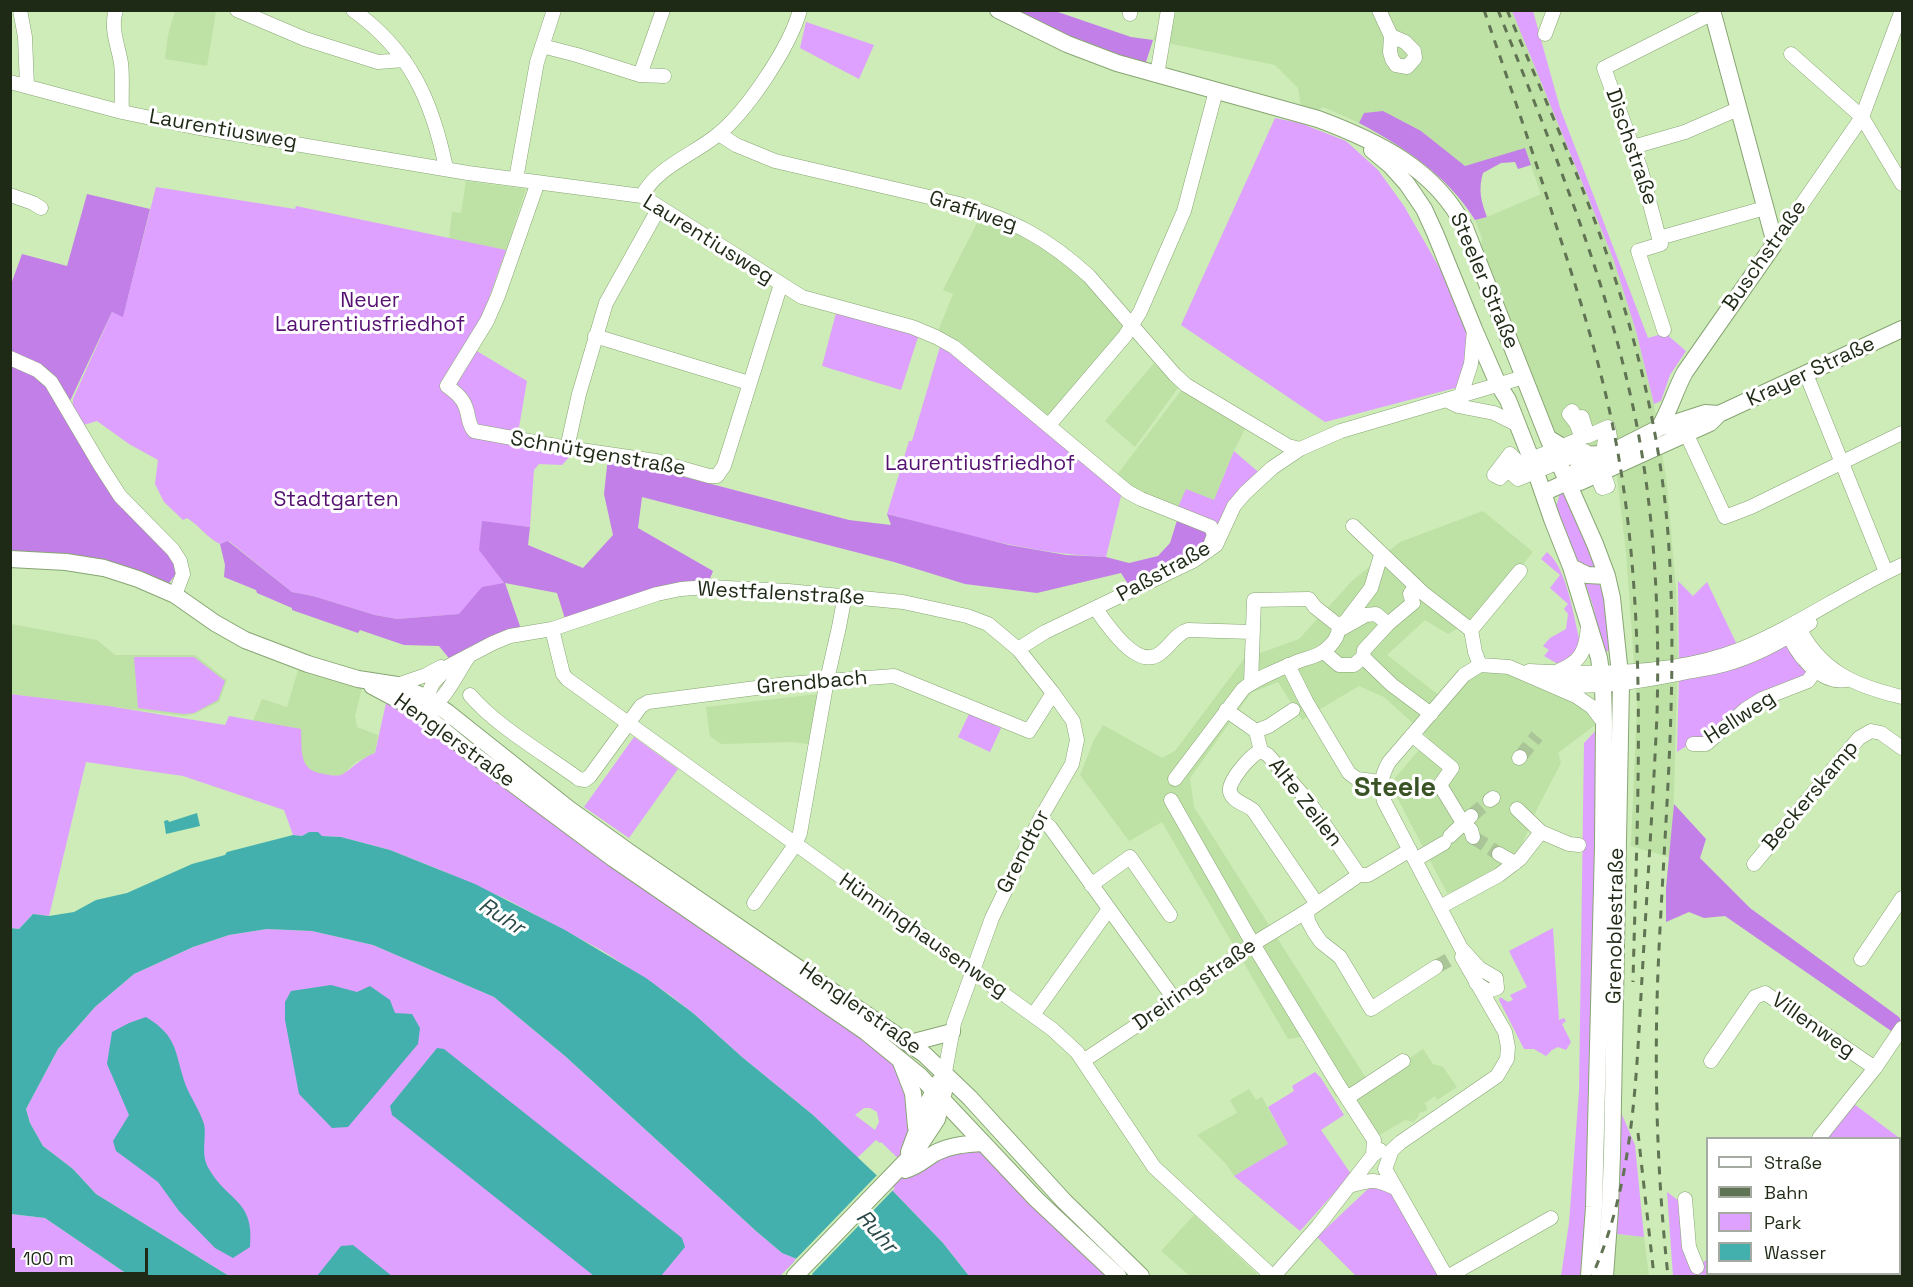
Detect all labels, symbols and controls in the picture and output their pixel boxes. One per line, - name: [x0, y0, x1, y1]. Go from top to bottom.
- street label: Dischstraße: [1599, 86, 1663, 208]
- street label: Laurentiusweg: [147, 105, 299, 155]
- street label: Graffweg: [926, 186, 1020, 238]
- street label: Laurentiusweg: [638, 190, 778, 290]
- street label: Buschstraße: [1718, 196, 1812, 316]
- street label: Steeler Straße: [1444, 209, 1524, 353]
- park label: Neuer Laurentiusfriedhof: [275, 288, 465, 338]
- street label: Krayer Straße: [1743, 331, 1879, 413]
- street label: Schnütgenstraße: [508, 426, 688, 482]
- park label: Laurentiusfriedhof: [885, 451, 1075, 477]
- park label: Stadtgarten: [273, 487, 399, 513]
- street label: Paßstraße: [1113, 536, 1215, 608]
- street label: Westfalenstraße: [697, 577, 865, 611]
- street label: Grendbach: [756, 666, 868, 700]
- street label: Hellweg: [1700, 686, 1780, 750]
- street label: Henglerstraße: [389, 689, 519, 793]
- street label: Beckerskamp: [1758, 736, 1864, 856]
- street label: Alte Zeilen: [1263, 754, 1347, 852]
- district label: Steele: [1354, 773, 1436, 805]
- street label: Grendtor: [992, 806, 1056, 898]
- street label: Grenoblestraße: [1602, 848, 1630, 1004]
- street label: Hünninghausenweg: [834, 868, 1012, 1004]
- water label: Ruhr: [473, 893, 529, 941]
- street label: Dreiringstraße: [1129, 933, 1261, 1037]
- street label: Henglerstraße: [794, 957, 926, 1061]
- street label: Villenweg: [1766, 988, 1860, 1064]
- legend: [1706, 1137, 1901, 1275]
- text: Straße: [1764, 1151, 1822, 1174]
- text: Bahn: [1764, 1181, 1808, 1204]
- water label: Ruhr: [850, 1205, 902, 1259]
- text: Park: [1764, 1211, 1801, 1234]
- scale bar: [15, 1236, 152, 1274]
- text: Wasser: [1764, 1241, 1826, 1264]
- text: 100 m: [23, 1247, 74, 1270]

